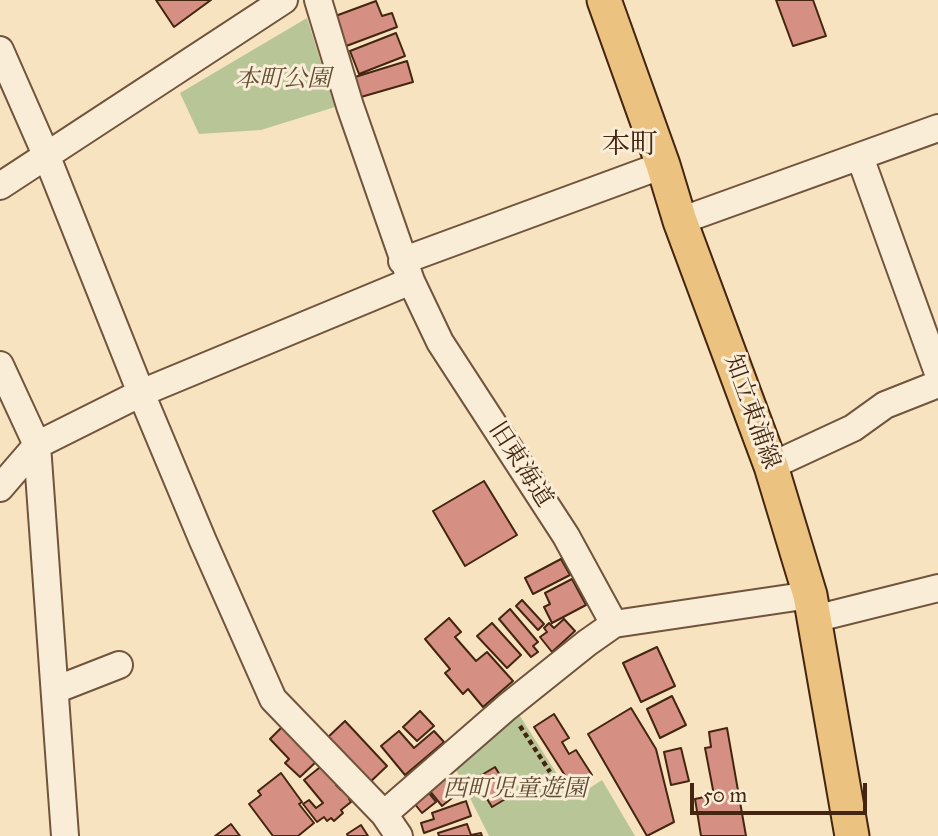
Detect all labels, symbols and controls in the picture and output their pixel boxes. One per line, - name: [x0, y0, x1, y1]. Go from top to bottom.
- park label: 本町公園: [235, 66, 331, 94]
- district label: 本町: [602, 129, 658, 163]
- street label: 知立東浦線: [717, 351, 785, 473]
- street label: 旧東海道: [482, 417, 558, 513]
- scale bar: [693, 770, 870, 814]
- park label: 西町児童遊園: [443, 776, 587, 804]
- text: 50 m: [703, 782, 747, 808]

